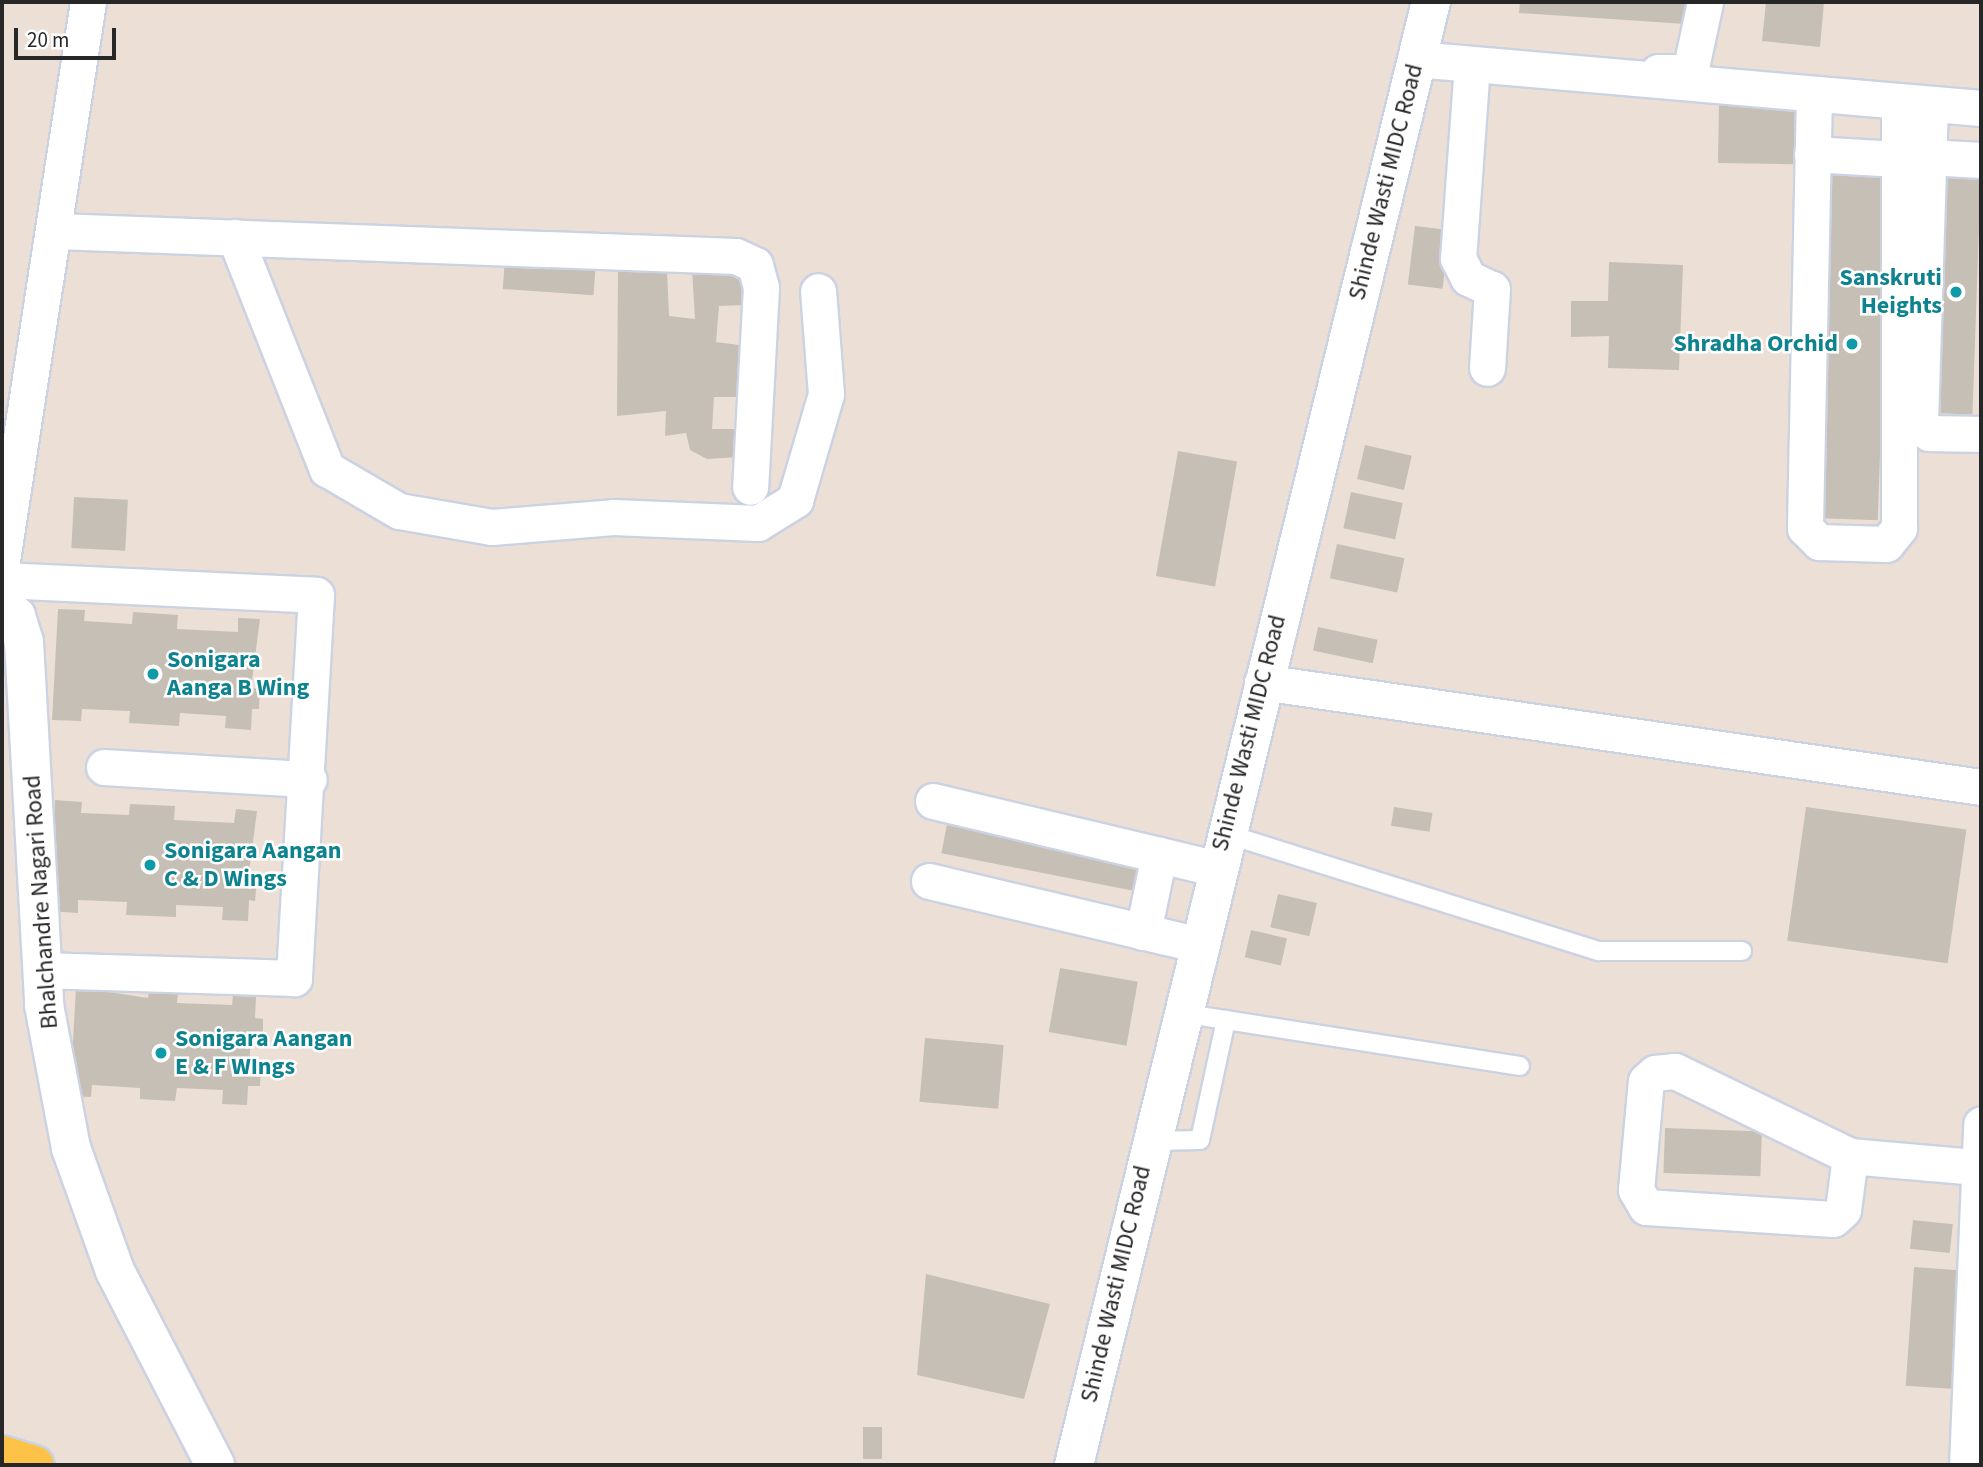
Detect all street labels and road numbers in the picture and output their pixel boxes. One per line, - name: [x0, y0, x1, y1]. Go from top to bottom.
- street label: Shinde Wasti MIDC Road: [1343, 61, 1429, 303]
- street label: Shinde Wasti MIDC Road: [1206, 612, 1292, 854]
- street label: Bhalchandre Nagari Road: [18, 774, 64, 1030]
- street label: Shinde Wasti MIDC Road: [1075, 1163, 1157, 1405]

